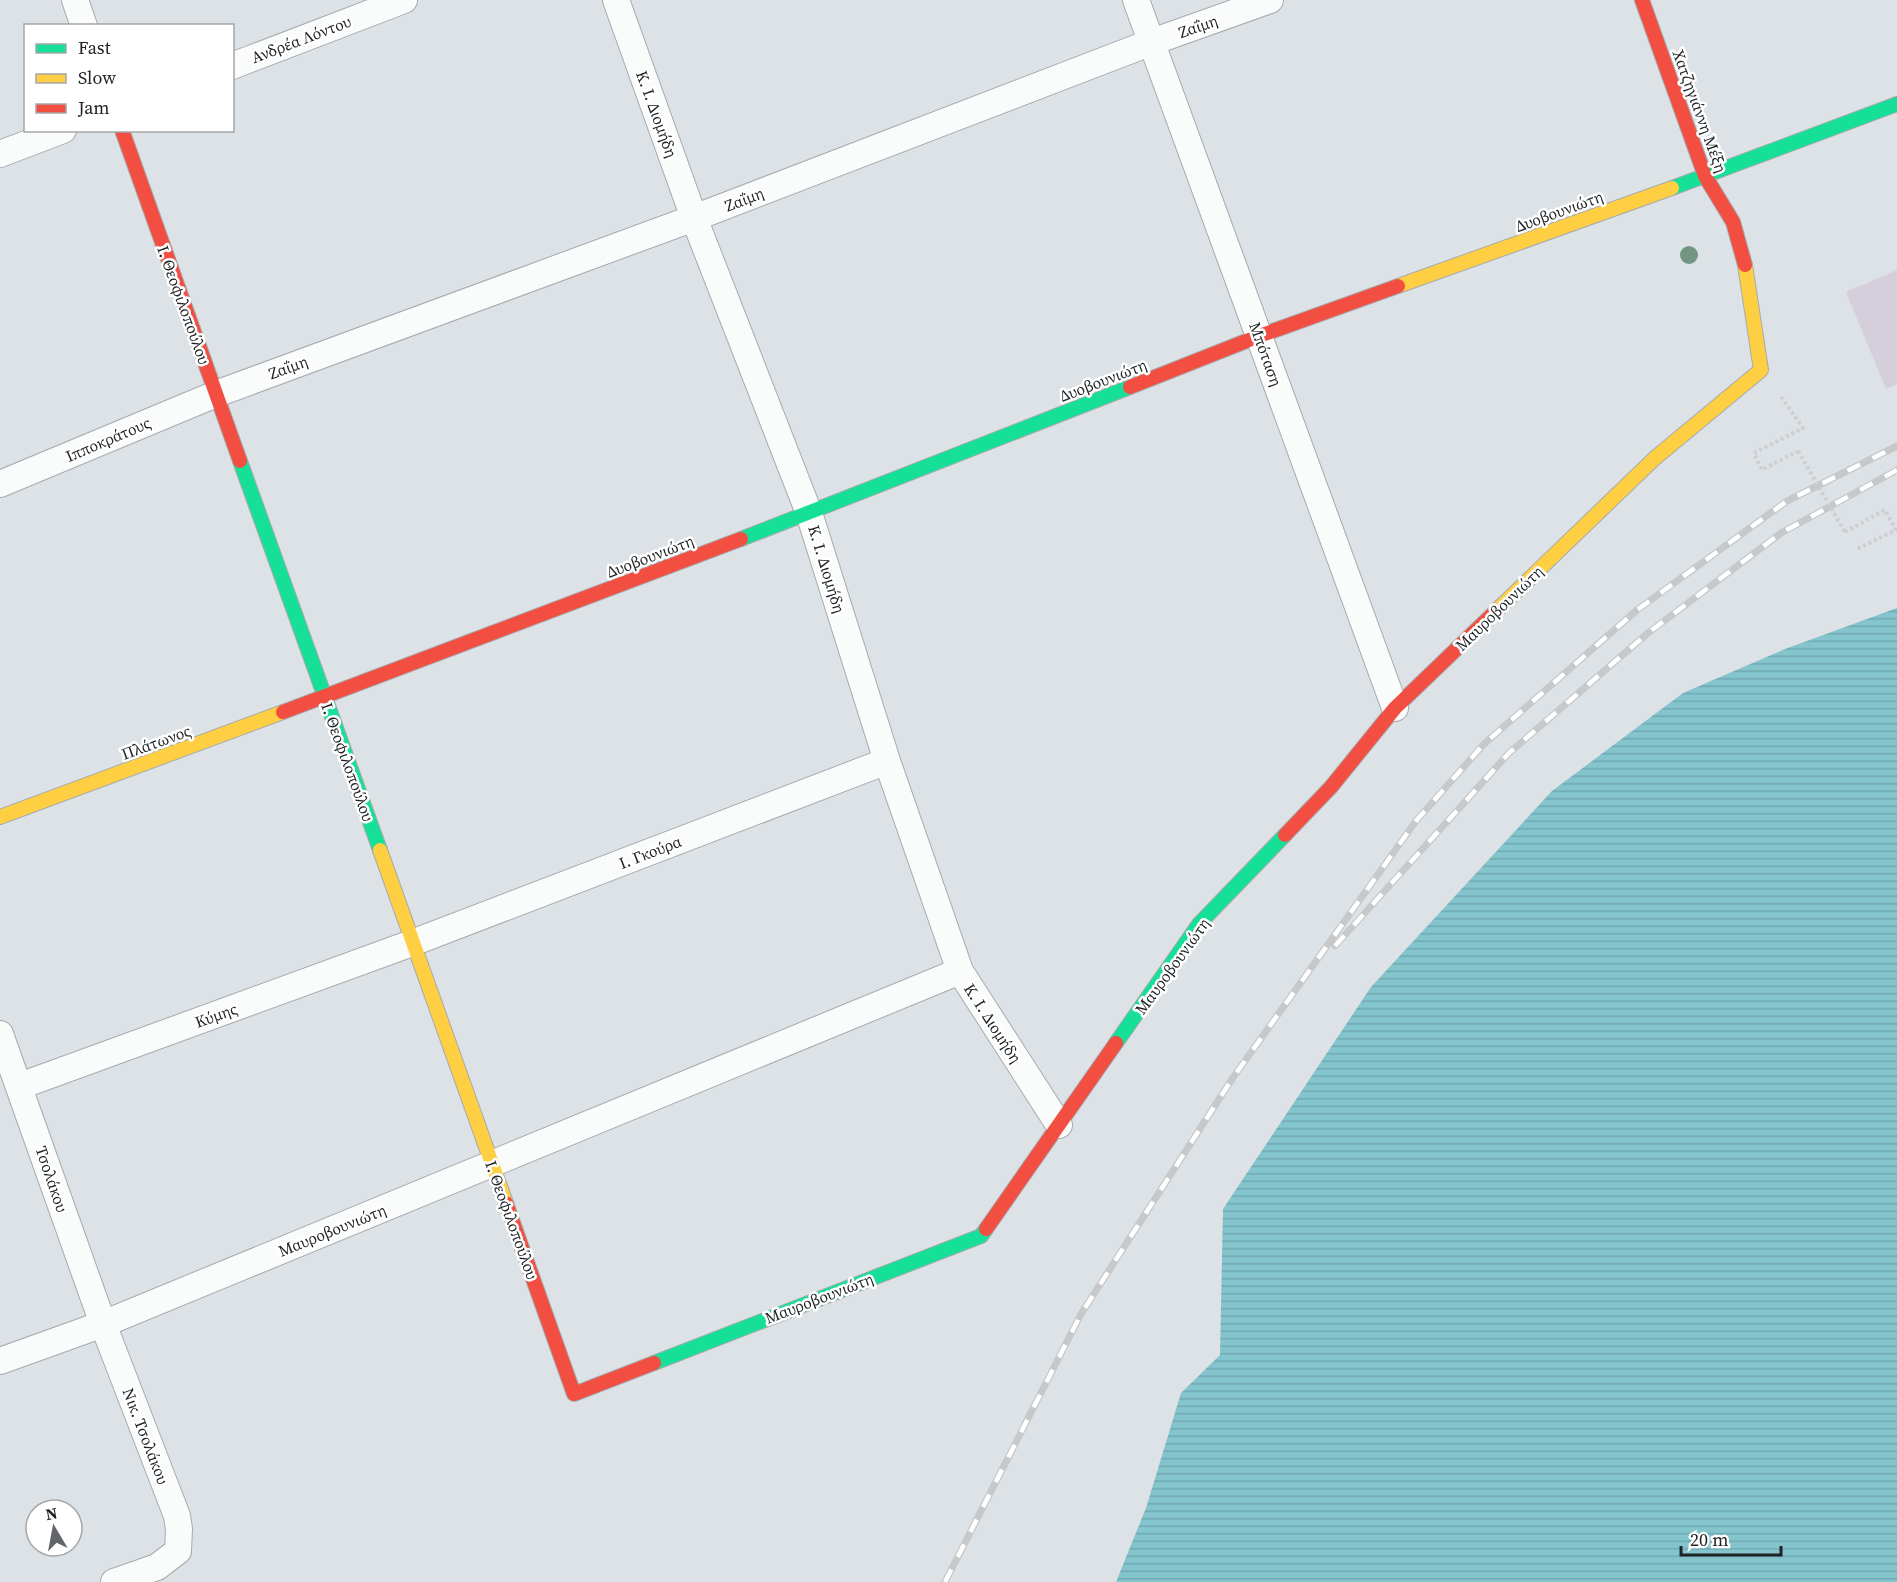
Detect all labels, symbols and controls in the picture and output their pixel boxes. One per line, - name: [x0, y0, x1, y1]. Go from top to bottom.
- street label: Ζαΐμη: [1175, 9, 1221, 43]
- street label: Ανδρέα Λόντου: [248, 10, 354, 68]
- legend: [24, 24, 234, 132]
- text: Fast: [78, 35, 111, 60]
- street label: Χατζηγιάννη Μέξη: [1668, 47, 1732, 175]
- text: Slow: [78, 65, 116, 90]
- street label: Κ. Ι. Διομήδη: [631, 68, 683, 160]
- text: Jam: [77, 95, 110, 120]
- street label: Ζαΐμη: [721, 182, 767, 216]
- street label: Δυοβουνιώτη: [1512, 185, 1606, 237]
- street label: Ι. Θεοφιλοπούλου: [152, 243, 216, 367]
- street label: Μπόταση: [1244, 319, 1288, 389]
- street label: Ζαΐμη: [265, 350, 311, 384]
- street label: Δυοβουνιώτη: [1056, 353, 1150, 407]
- street label: Ιπποκράτους: [62, 411, 154, 467]
- street label: Κ. Ι. Διομήδη: [803, 522, 851, 616]
- street label: Δυοβουνιώτη: [603, 529, 697, 583]
- street label: Μαυροβουνιώτη: [1450, 560, 1548, 656]
- street label: Ι. Θεοφιλοπούλου: [316, 700, 380, 824]
- street label: Πλάτωνος: [118, 719, 194, 765]
- street label: Ι. Γκούρα: [616, 830, 684, 874]
- street label: Μαυροβουνιώτη: [1129, 913, 1215, 1019]
- street label: Κ. Ι. Διομήδη: [959, 979, 1027, 1067]
- street label: Κύμης: [192, 997, 240, 1033]
- street label: Τσολάκου: [30, 1143, 74, 1215]
- street label: Ι. Θεοφιλοπούλου: [480, 1158, 544, 1282]
- street label: Μαυροβουνιώτη: [275, 1198, 389, 1262]
- street label: Μαυροβουνιώτη: [762, 1267, 876, 1329]
- street label: Νικ. Τσολάκου: [118, 1385, 174, 1487]
- north arrow: [24, 1498, 84, 1558]
- text: N: [44, 1501, 59, 1525]
- scale bar: [1681, 1519, 1782, 1557]
- text: 20 m: [1690, 1527, 1728, 1552]

